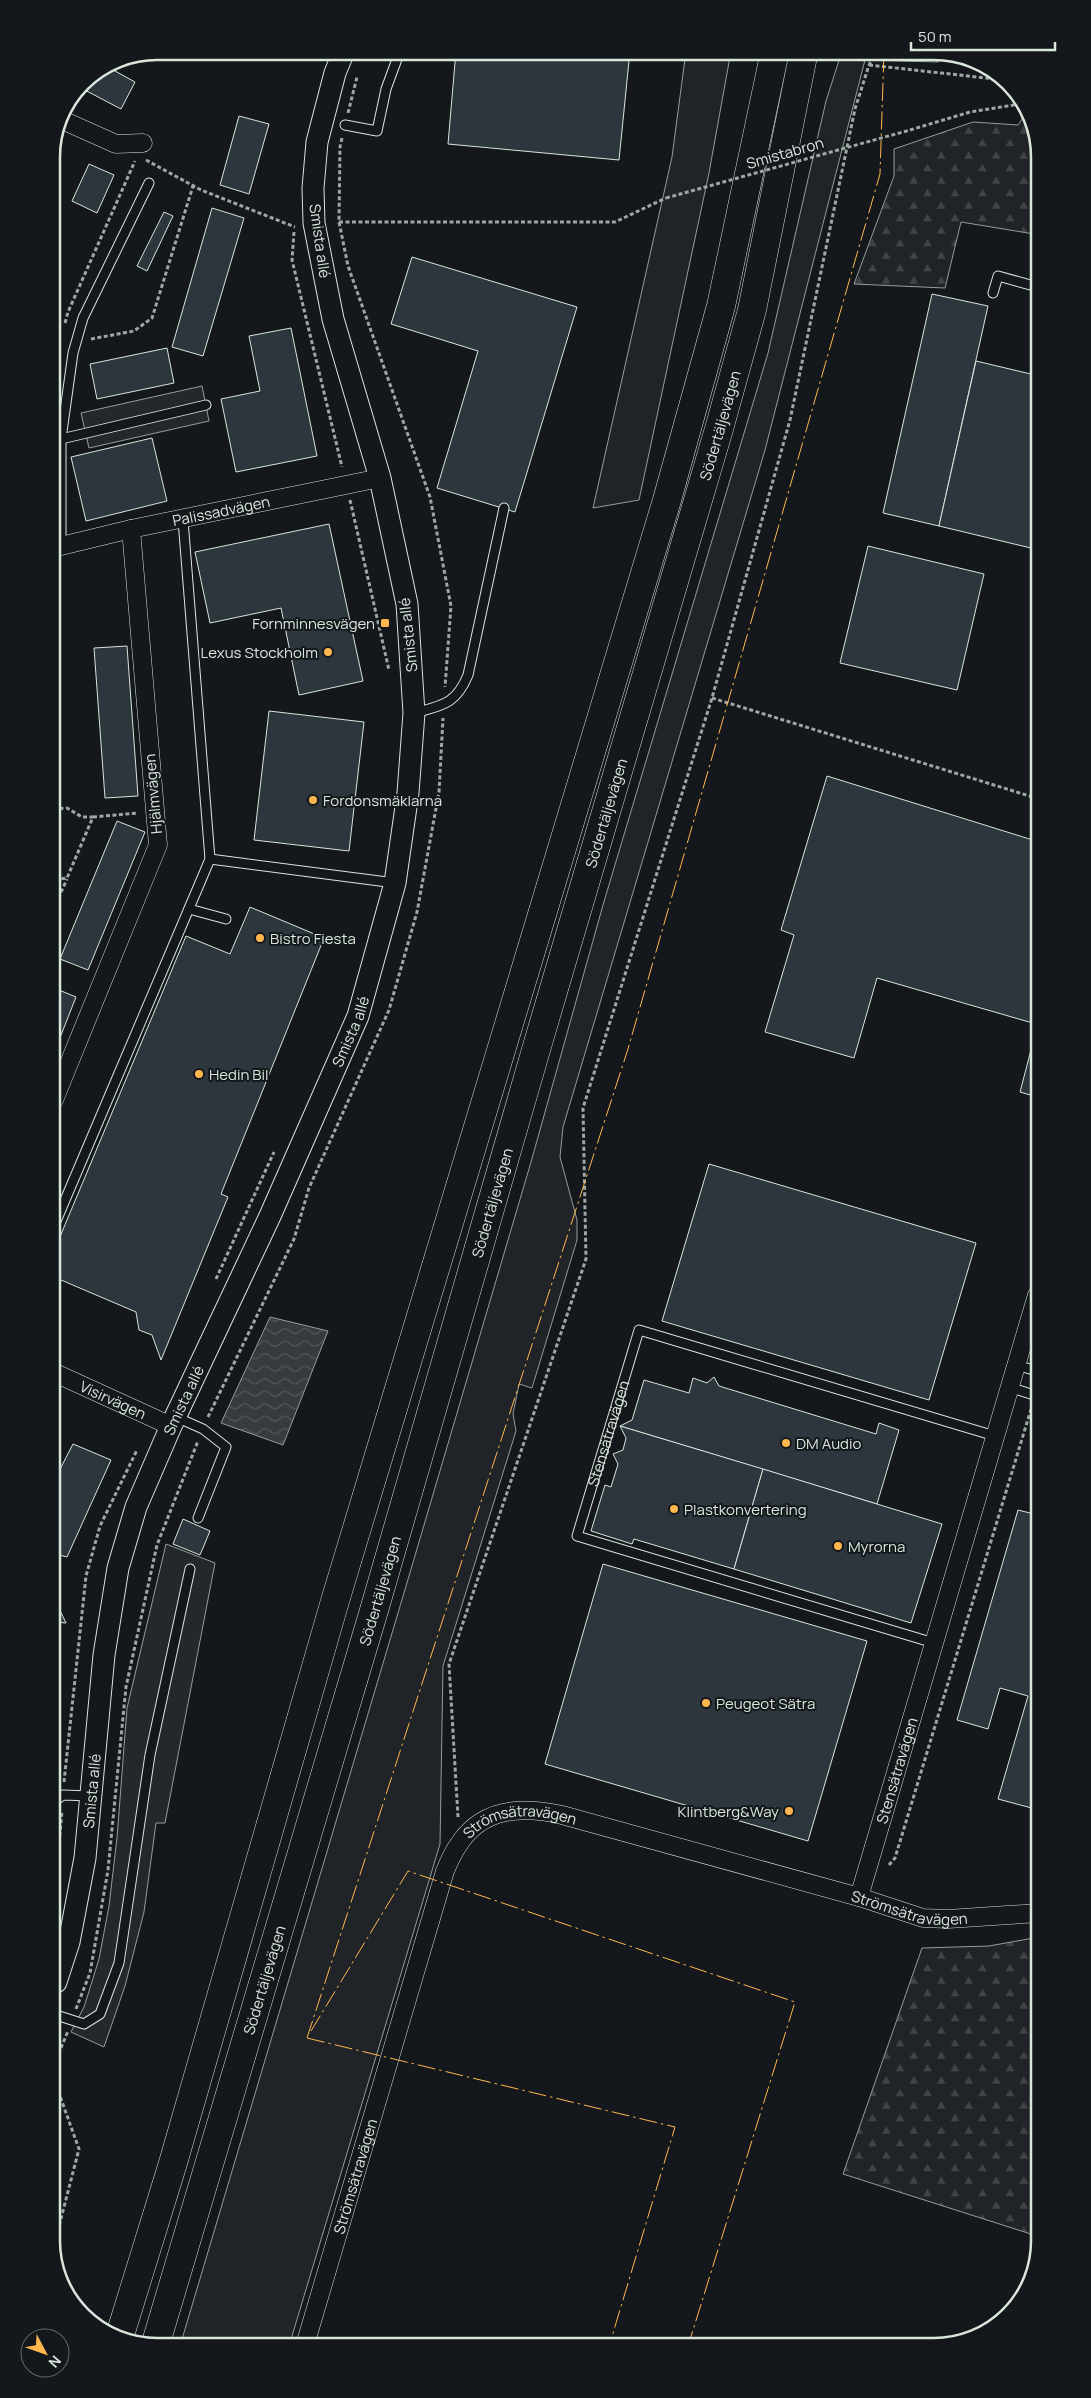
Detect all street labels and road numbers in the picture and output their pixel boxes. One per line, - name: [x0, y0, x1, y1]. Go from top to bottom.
- street label: Smistabron: [744, 132, 826, 174]
- street label: Smista allé: [304, 203, 336, 280]
- street label: Södertäljevägen: [694, 368, 745, 483]
- street label: Palissadvägen: [171, 490, 272, 531]
- street label: Smista allé: [394, 596, 422, 673]
- street label: Hjälmvägen: [139, 753, 167, 835]
- street label: Södertäljevägen: [580, 756, 632, 870]
- street label: Smista allé: [326, 993, 374, 1070]
- street label: Södertäljevägen: [466, 1145, 518, 1260]
- street label: Smista allé: [158, 1362, 209, 1438]
- street label: Visirvägen: [77, 1375, 150, 1424]
- street label: Stensätravägen: [582, 1378, 634, 1489]
- street label: Södertäljevägen: [354, 1533, 406, 1648]
- street label: Stensätravägen: [871, 1715, 922, 1826]
- street label: Smista allé: [77, 1752, 105, 1829]
- street label: Strömsätravägen: [458, 1800, 579, 1843]
- street label: Strömsätravägen: [849, 1885, 968, 1930]
- street label: Södertäljevägen: [238, 1923, 290, 2037]
- street label: Strömsätravägen: [328, 2116, 382, 2236]

